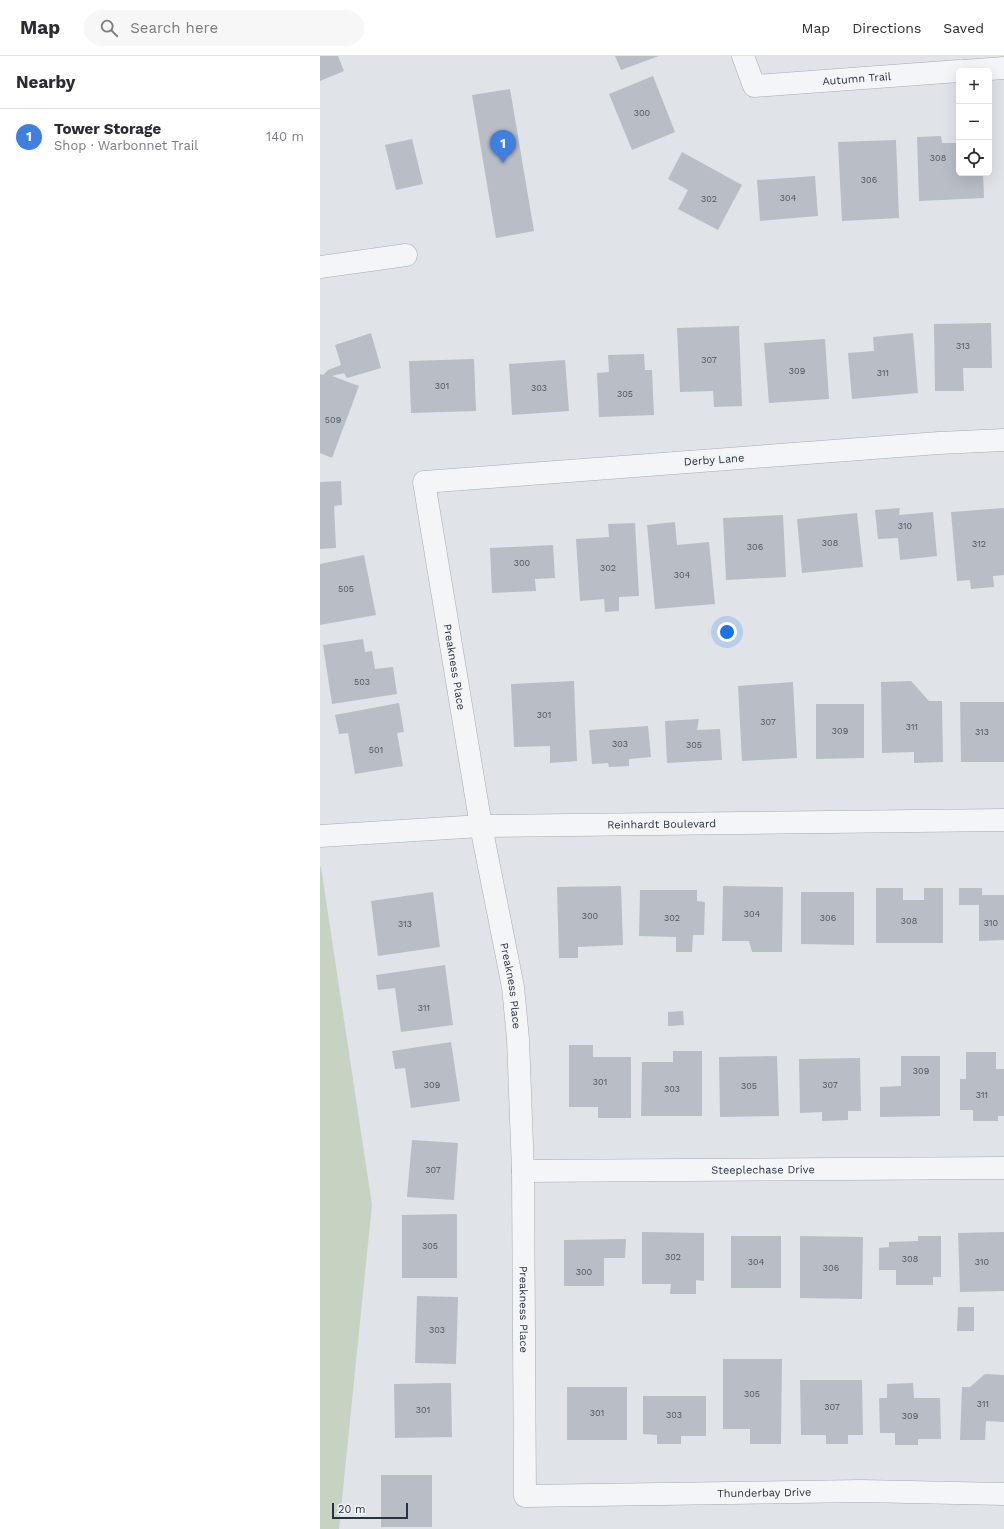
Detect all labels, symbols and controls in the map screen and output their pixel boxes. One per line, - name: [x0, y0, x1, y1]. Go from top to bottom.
- search box: [84, 10, 364, 46]
- text: Map: [20, 16, 60, 39]
- icon: search: [98, 17, 120, 39]
- text: Search here: [130, 19, 218, 37]
- text: Map: [802, 20, 830, 36]
- text: Directions: [852, 20, 921, 36]
- text: Saved: [943, 20, 984, 36]
- map controls: [956, 68, 992, 176]
- button: +: [956, 68, 992, 104]
- street label: Autumn Trail: [822, 69, 892, 87]
- text: Nearby: [16, 72, 75, 92]
- button: −: [956, 104, 992, 140]
- house number: 300: [634, 108, 651, 118]
- text: Tower Storage: [54, 120, 161, 138]
- text: 1: [26, 129, 32, 144]
- text: 140 m: [266, 129, 304, 144]
- pin: 1: [490, 130, 516, 163]
- text: Shop · Warbonnet Trail: [54, 138, 198, 153]
- button: locate: [956, 140, 992, 176]
- house number: 308: [930, 153, 946, 163]
- house number: 306: [861, 175, 877, 185]
- house number: 304: [780, 193, 797, 203]
- house number: 302: [701, 194, 717, 204]
- house number: 313: [956, 341, 970, 351]
- house number: 307: [701, 355, 717, 365]
- house number: 309: [789, 366, 805, 376]
- house number: 311: [877, 368, 889, 378]
- house number: 301: [435, 381, 449, 391]
- house number: 303: [531, 383, 547, 393]
- house number: 305: [617, 389, 633, 399]
- house number: 509: [325, 415, 341, 425]
- street label: Derby Lane: [683, 451, 745, 469]
- house number: 310: [898, 521, 913, 531]
- house number: 308: [822, 538, 838, 548]
- house number: 312: [972, 539, 986, 549]
- house number: 306: [747, 542, 763, 552]
- house number: 300: [514, 558, 531, 568]
- house number: 302: [600, 563, 616, 573]
- house number: 304: [674, 570, 691, 580]
- house number: 505: [338, 584, 354, 594]
- your location: [717, 622, 737, 642]
- street label: Preakness Place: [441, 623, 468, 711]
- house number: 503: [354, 677, 370, 687]
- house number: 301: [537, 710, 551, 720]
- house number: 307: [760, 717, 776, 727]
- house number: 311: [906, 722, 918, 732]
- house number: 309: [832, 726, 848, 736]
- house number: 313: [975, 727, 989, 737]
- house number: 303: [612, 739, 628, 749]
- house number: 305: [686, 740, 702, 750]
- house number: 501: [369, 745, 383, 755]
- street label: Reinhardt Boulevard: [607, 817, 716, 831]
- house number: 304: [744, 909, 761, 919]
- house number: 300: [582, 911, 599, 921]
- house number: 302: [664, 913, 680, 923]
- house number: 306: [820, 913, 836, 923]
- house number: 308: [901, 916, 917, 926]
- house number: 310: [984, 918, 999, 928]
- house number: 313: [398, 919, 412, 929]
- street label: Preakness Place: [498, 942, 524, 1030]
- house number: 311: [418, 1003, 430, 1013]
- house number: 309: [913, 1066, 929, 1076]
- house number: 301: [593, 1077, 607, 1087]
- house number: 309: [424, 1080, 440, 1090]
- house number: 307: [822, 1080, 838, 1090]
- house number: 305: [741, 1081, 757, 1091]
- house number: 303: [664, 1084, 680, 1094]
- house number: 311: [976, 1090, 988, 1100]
- street label: Steeplechase Drive: [711, 1163, 815, 1176]
- house number: 307: [425, 1165, 441, 1175]
- house number: 305: [422, 1241, 438, 1251]
- house number: 302: [665, 1252, 681, 1262]
- house number: 308: [902, 1254, 918, 1264]
- house number: 304: [748, 1257, 765, 1267]
- house number: 310: [975, 1257, 990, 1267]
- house number: 306: [823, 1263, 839, 1273]
- street label: Preakness Place: [517, 1266, 531, 1353]
- house number: 300: [576, 1267, 593, 1277]
- house number: 303: [429, 1325, 445, 1335]
- house number: 305: [744, 1389, 760, 1399]
- house number: 311: [977, 1399, 989, 1409]
- house number: 307: [824, 1402, 840, 1412]
- house number: 301: [416, 1405, 430, 1415]
- house number: 301: [590, 1408, 604, 1418]
- house number: 303: [666, 1410, 682, 1420]
- house number: 309: [902, 1411, 918, 1421]
- street label: Thunderbay Drive: [717, 1485, 811, 1500]
- scale bar: [332, 1501, 408, 1520]
- text: 20 m: [338, 1503, 366, 1516]

